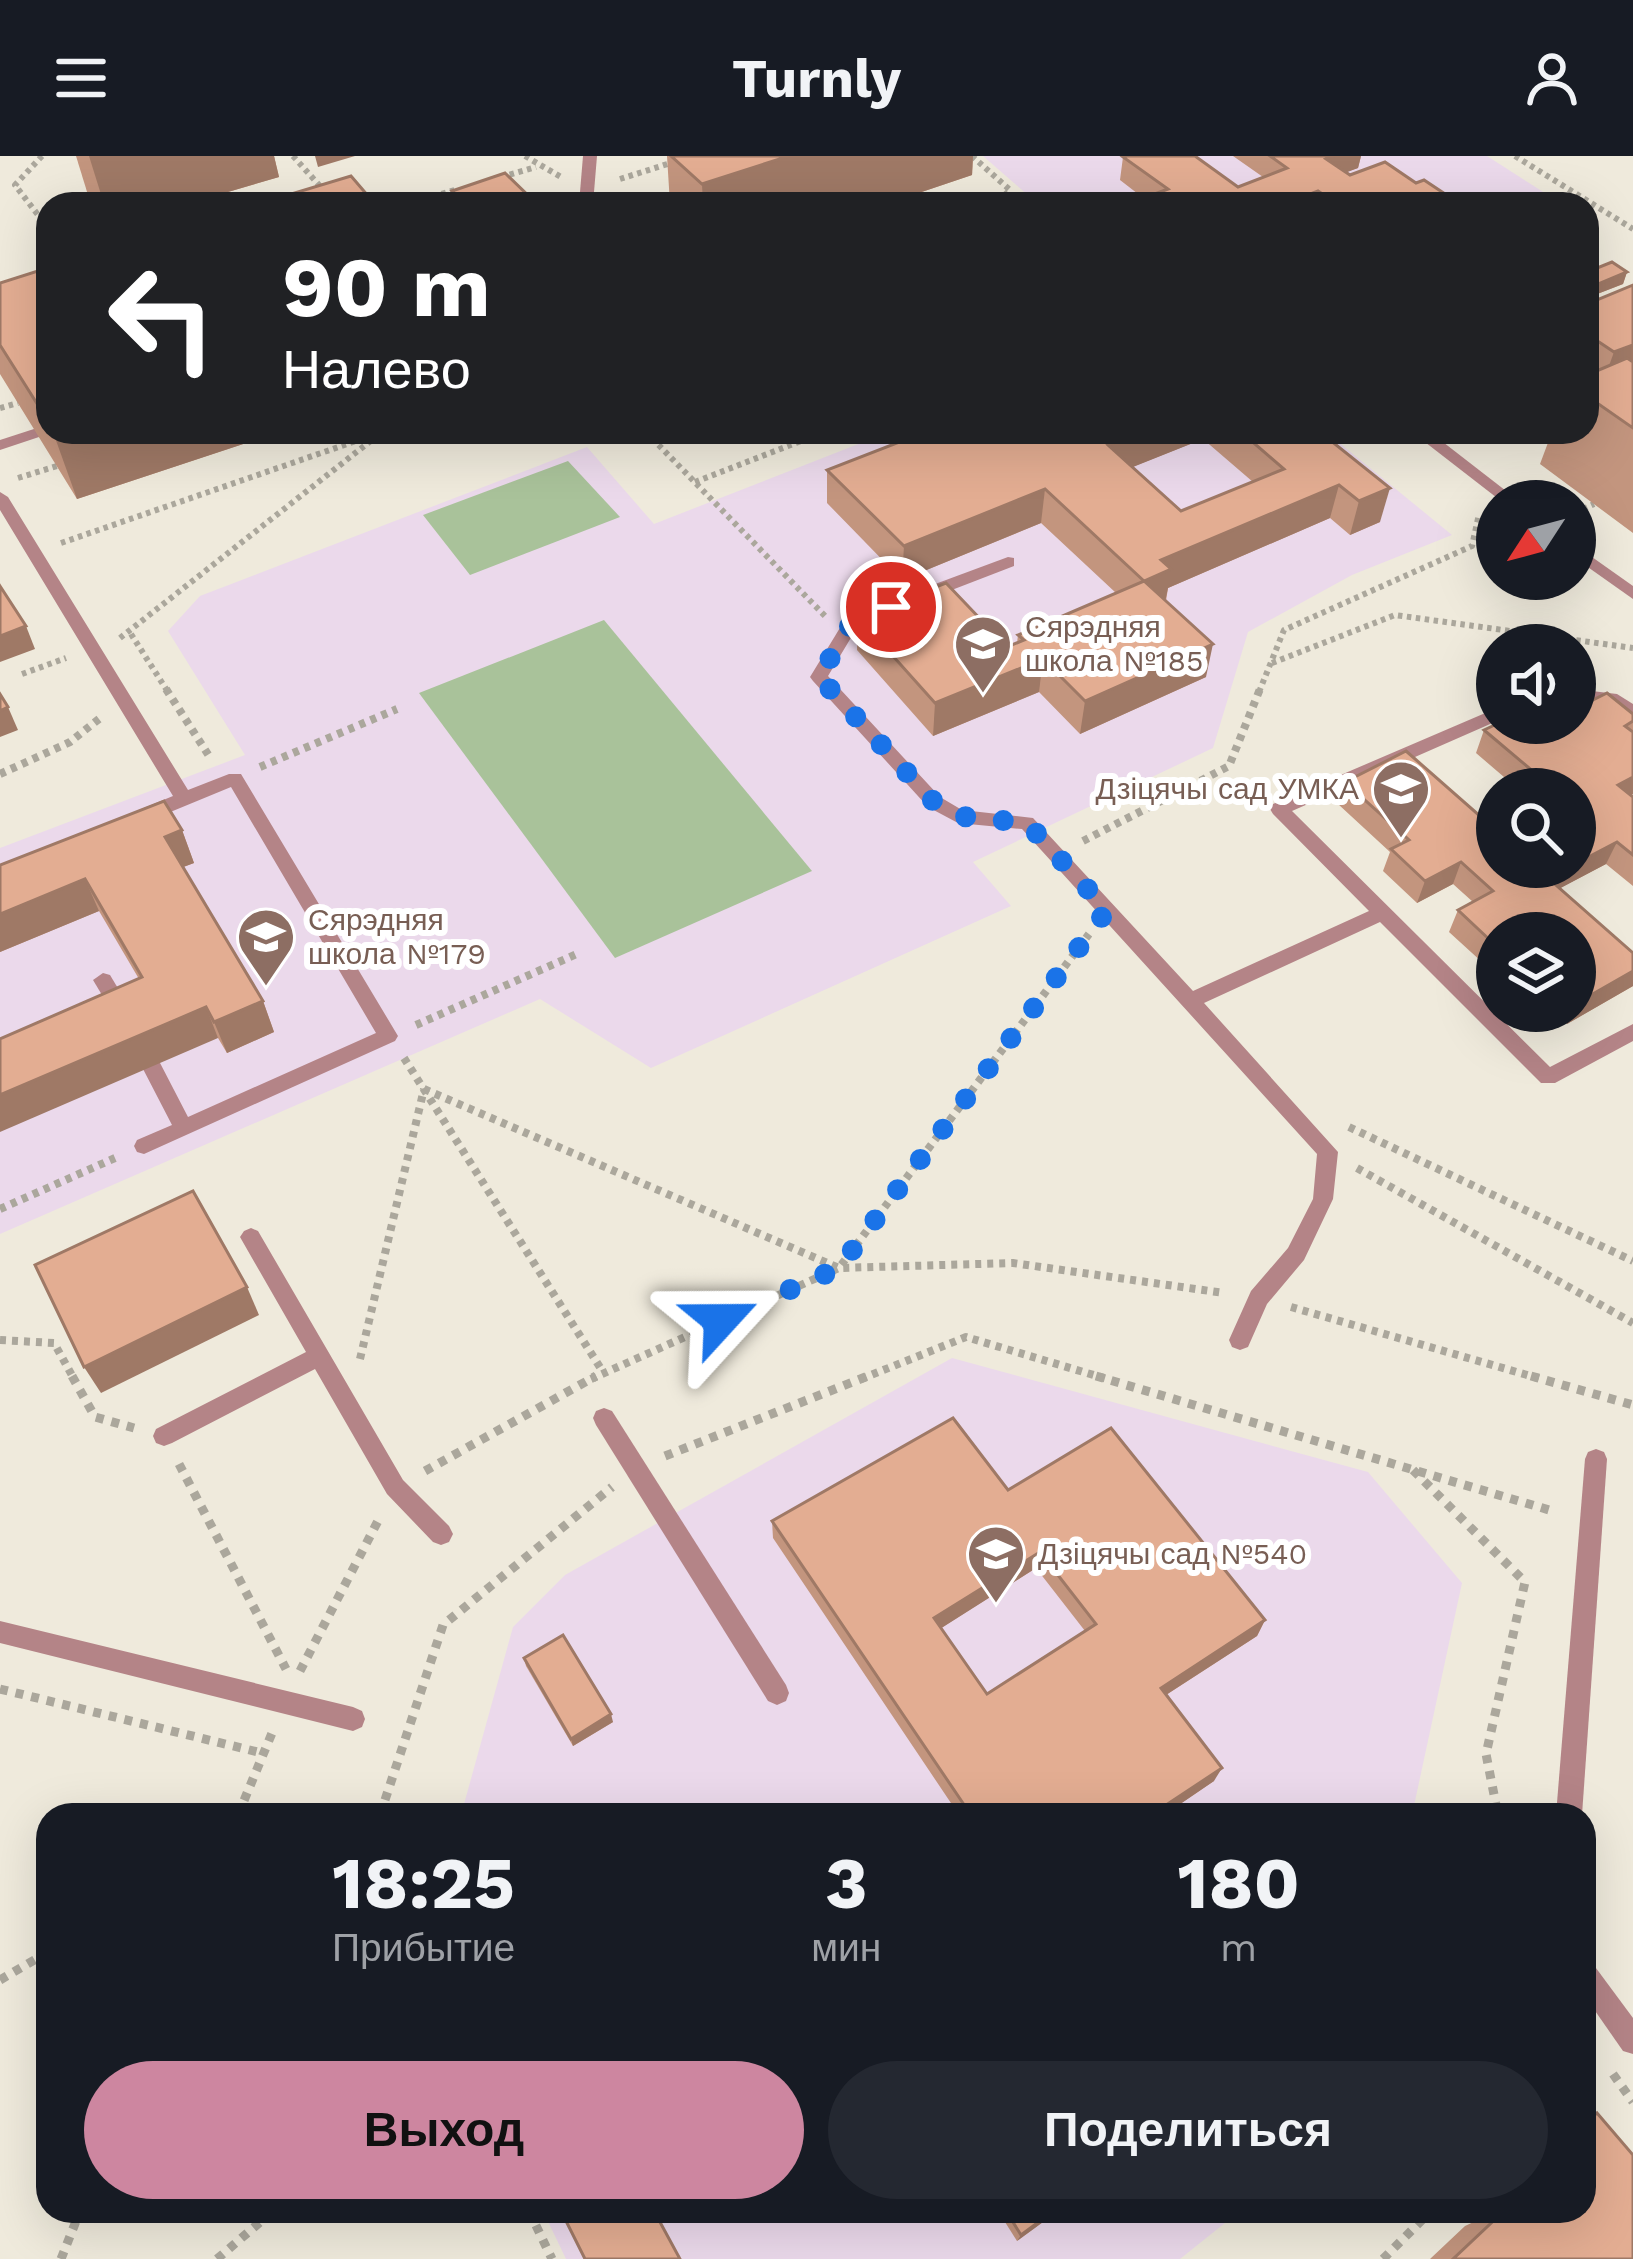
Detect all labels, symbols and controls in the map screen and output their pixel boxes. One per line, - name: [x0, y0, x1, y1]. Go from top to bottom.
- icon: menu: [48, 45, 114, 111]
- icon: person: [1519, 45, 1585, 111]
- text: Turnly: [732, 47, 901, 110]
- text: 90 m: [282, 238, 491, 336]
- icon: left: [84, 240, 240, 396]
- text: Налево: [282, 338, 471, 401]
- north arrow: [1476, 480, 1596, 600]
- map controls: [1476, 480, 1596, 1032]
- pin: [840, 556, 942, 658]
- icon: arrive: [858, 574, 924, 640]
- place label: Сярэдняя школа №185: [1025, 609, 1203, 678]
- school or university icon: Сярэдняя школа №185: [952, 613, 1014, 695]
- button: sound: [1476, 624, 1596, 744]
- school or university icon: Дзіцячы сад УМКА: [1370, 758, 1432, 840]
- button: search: [1476, 768, 1596, 888]
- place label: Дзіцячы сад УМКА: [1095, 771, 1359, 806]
- place label: Сярэдняя школа №179: [308, 902, 486, 971]
- school or university icon: Сярэдняя школа №179: [235, 906, 297, 988]
- button: layers: [1476, 912, 1596, 1032]
- position arrow: [658, 1257, 784, 1383]
- school or university icon: Дзіцячы сад №540: [965, 1523, 1027, 1605]
- place label: Дзіцячы сад №540: [1038, 1536, 1307, 1571]
- text: 18:25: [332, 1841, 515, 1925]
- text: 3: [825, 1841, 868, 1925]
- text: 180: [1177, 1841, 1300, 1925]
- text: Прибытие: [332, 1925, 515, 1970]
- text: мин: [811, 1925, 881, 1970]
- text: m: [1220, 1925, 1257, 1970]
- button: Выход: [84, 2061, 804, 2199]
- button: Поделиться: [828, 2061, 1548, 2199]

